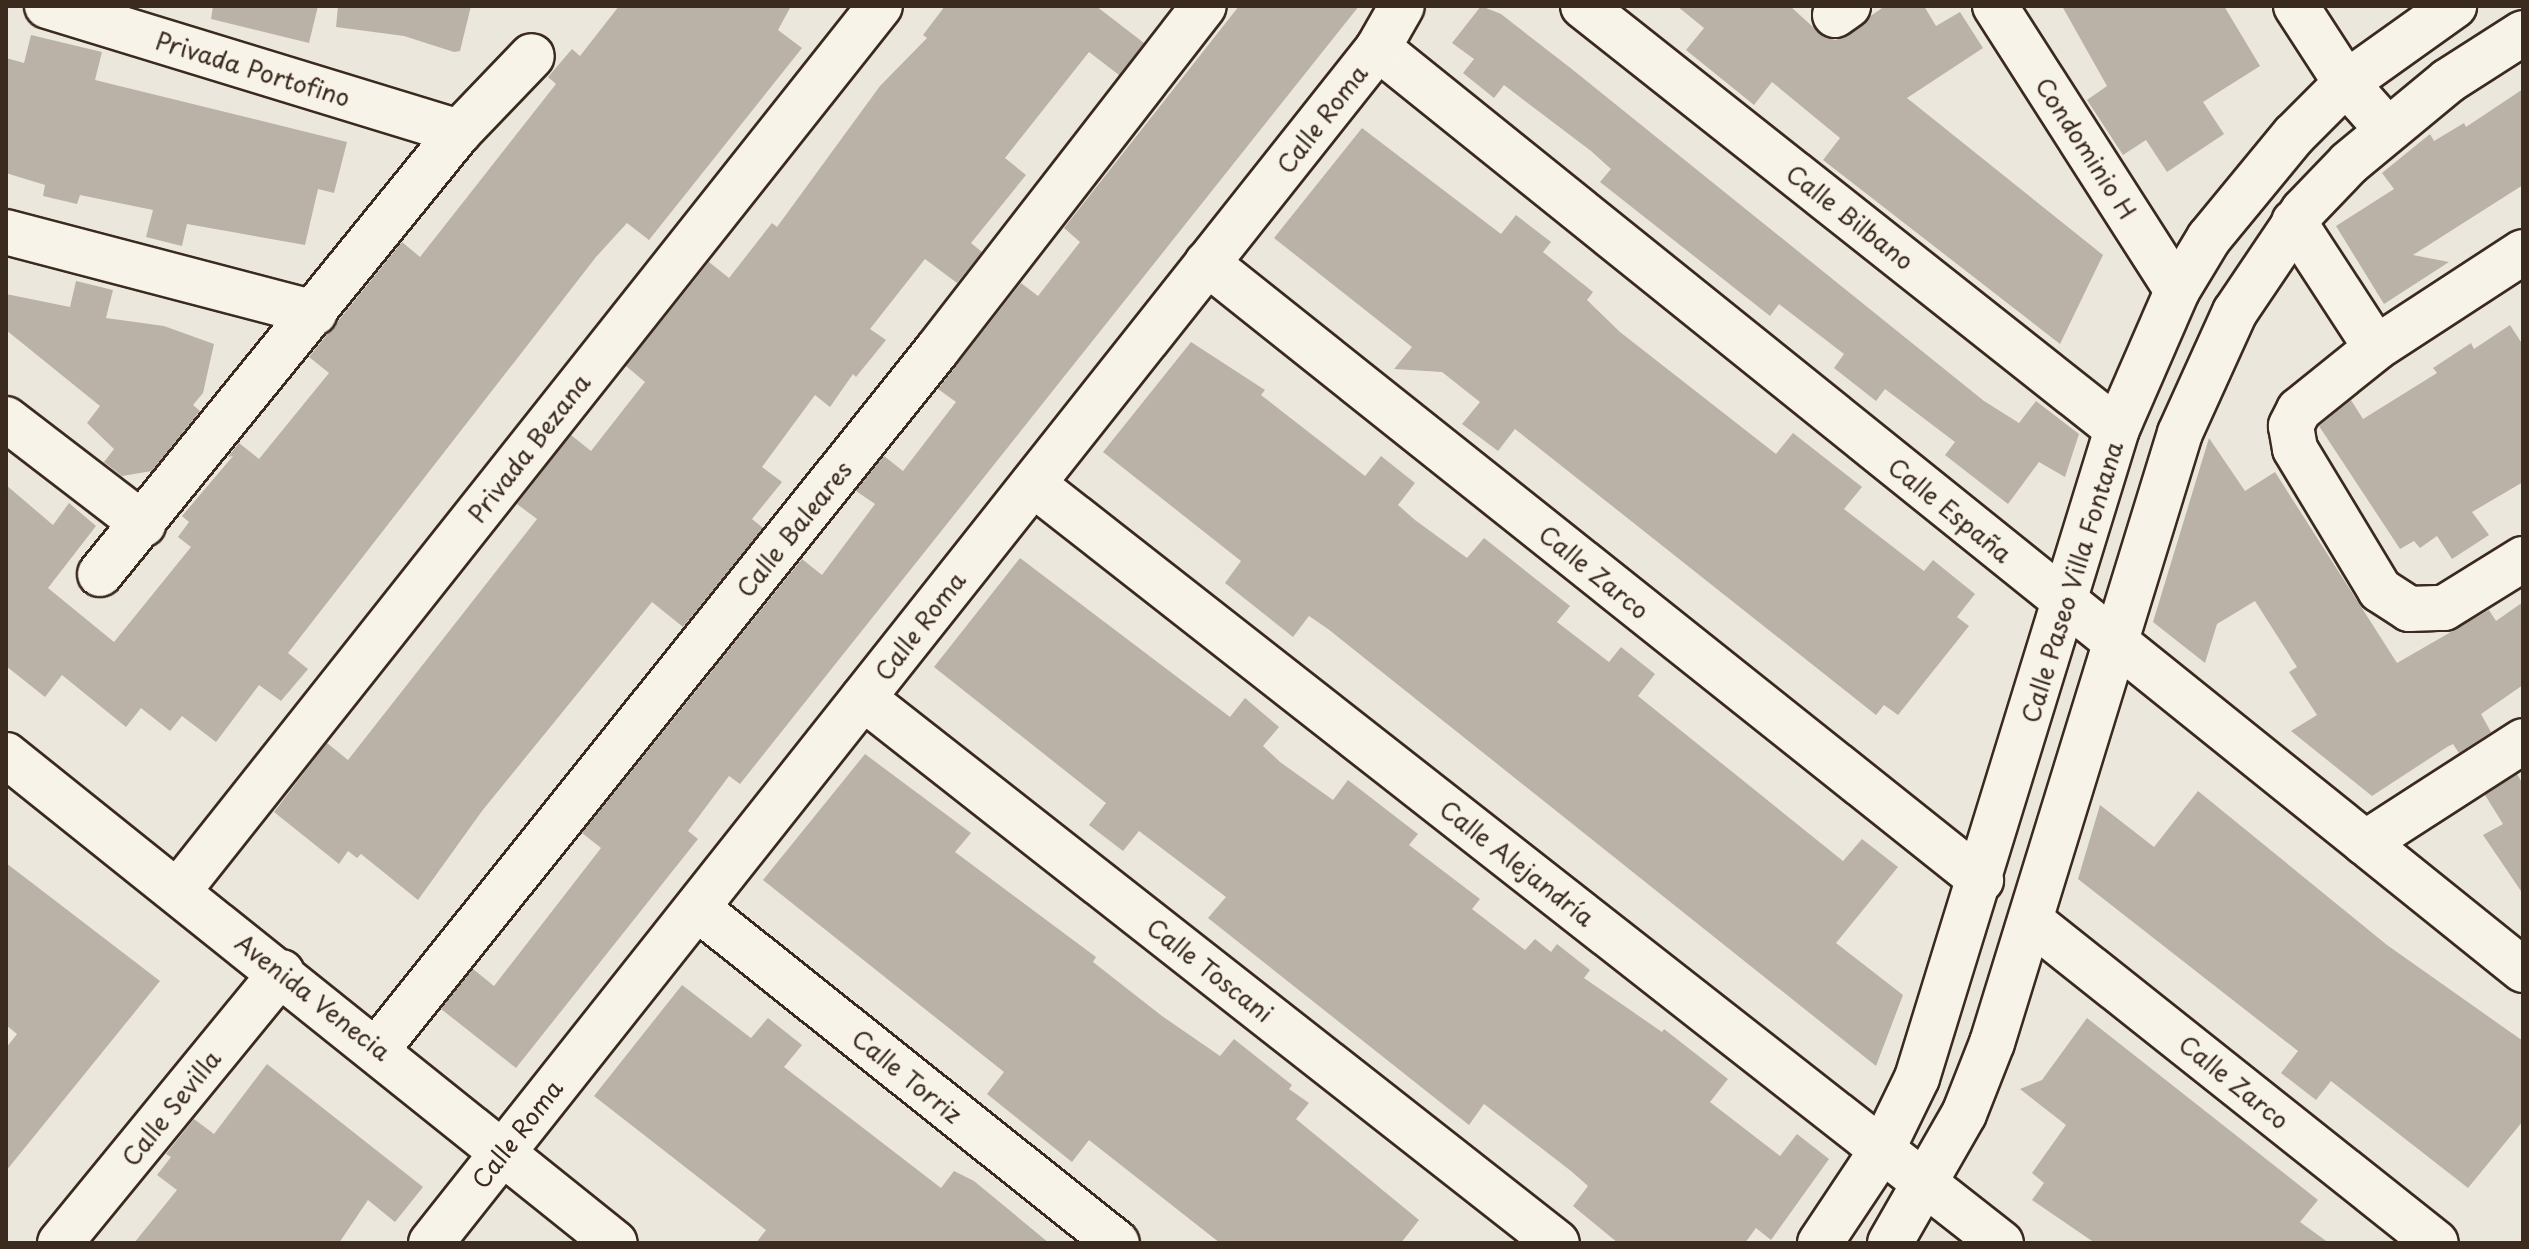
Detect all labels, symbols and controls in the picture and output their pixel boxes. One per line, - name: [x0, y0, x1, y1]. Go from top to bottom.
- street label: Privada Portofino: [152, 26, 354, 112]
- street label: Calle Roma: [1270, 58, 1374, 180]
- street label: Condominio H: [2030, 72, 2142, 224]
- street label: Calle Bilbano: [1781, 159, 1919, 275]
- street label: Privada Bezana: [462, 368, 596, 528]
- street label: Calle Paseo Villa Fontana: [2015, 438, 2129, 726]
- street label: Calle España: [1882, 451, 2018, 569]
- street label: Calle Baleares: [731, 455, 857, 603]
- street label: Calle Zarco: [1533, 519, 1655, 625]
- street label: Calle Roma: [868, 565, 972, 687]
- street label: Calle Alejandría: [1435, 794, 1599, 932]
- street label: Calle Toscani: [1141, 912, 1279, 1028]
- street label: Avenida Venecia: [230, 928, 396, 1066]
- street label: Calle Torriz: [847, 1023, 967, 1129]
- street label: Calle Zarco: [2173, 1029, 2295, 1135]
- street label: Calle Sevilla: [116, 1045, 226, 1171]
- street label: Calle Roma: [465, 1073, 569, 1195]

